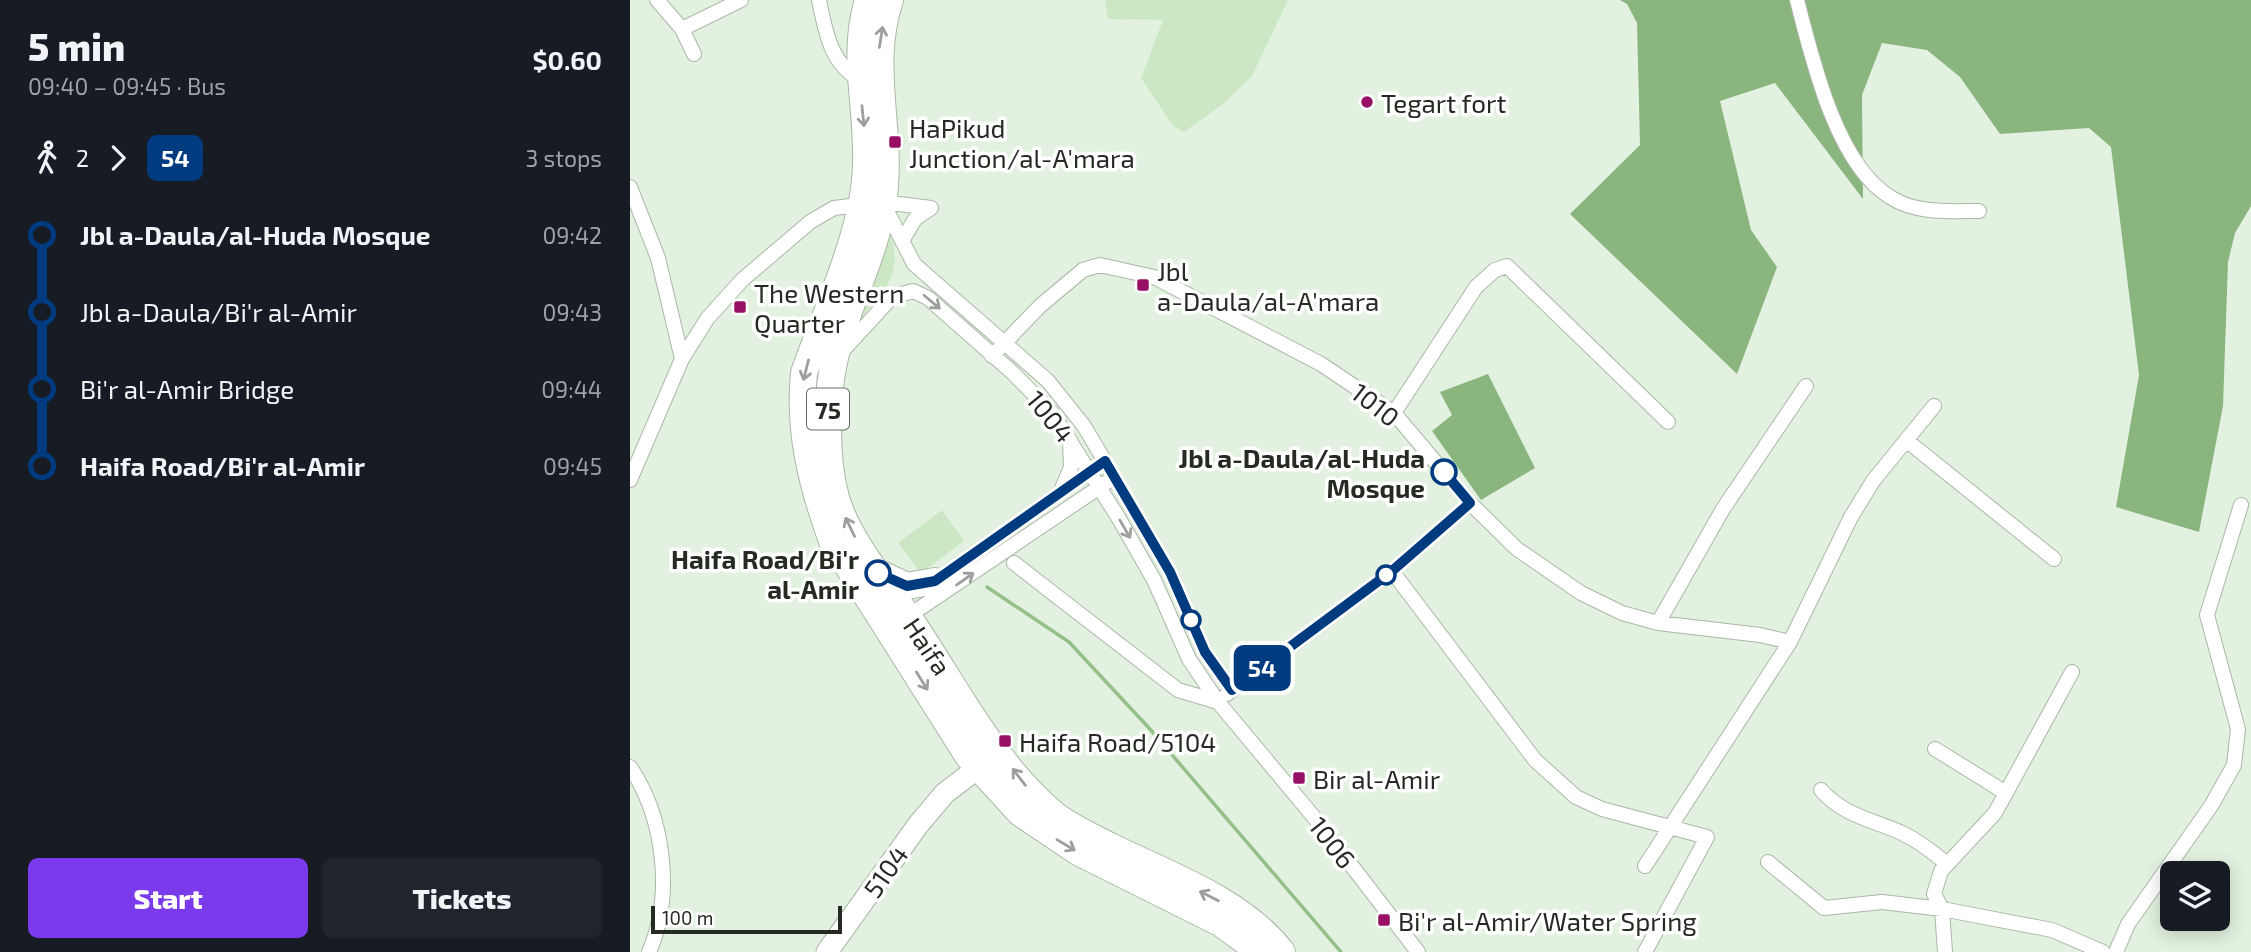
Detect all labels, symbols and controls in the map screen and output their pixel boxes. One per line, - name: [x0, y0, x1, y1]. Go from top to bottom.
- text: 5 min: [28, 23, 125, 69]
- one-way arrow: [875, 26, 888, 49]
- text: $0.60: [532, 44, 602, 75]
- text: 09:40 – 09:45 · Bus: [28, 72, 226, 100]
- place label: Tegart fort: [1381, 87, 1506, 118]
- marker: Tegart fort: [1359, 94, 1375, 110]
- one-way arrow: [856, 104, 869, 127]
- place label: HaPikud Junction/al-A'mara: [909, 112, 1135, 173]
- marker: HaPikud Junction/al-A'mara: [887, 134, 903, 150]
- icon: walk: [28, 139, 66, 177]
- icon: forward: [99, 139, 137, 177]
- text: 54: [161, 143, 189, 172]
- text: 2: [76, 144, 89, 172]
- text: 3 stops: [526, 144, 602, 172]
- text: Jbl a-Daula/al-Huda Mosque: [80, 219, 431, 250]
- text: 09:42: [542, 221, 602, 249]
- place label: Jbl a-Daula/al-A'mara: [1157, 255, 1379, 316]
- place label: The Western Quarter: [754, 277, 904, 338]
- marker: Jbl a-Daula/al-A'mara: [1135, 277, 1151, 293]
- one-way arrow: [922, 294, 940, 310]
- text: Jbl a-Daula/Bi'r al-Amir: [80, 296, 357, 327]
- text: 09:43: [543, 298, 602, 326]
- marker: The Western Quarter: [732, 299, 748, 315]
- one-way arrow: [799, 358, 812, 380]
- text: Bi'r al-Amir Bridge: [80, 373, 294, 404]
- text: 09:44: [541, 375, 602, 403]
- street label: 1010: [1346, 376, 1406, 432]
- street label: 1004: [1021, 384, 1081, 448]
- road number: 75: [807, 388, 849, 430]
- place label: Jbl a-Daula/al-Huda Mosque: [1179, 442, 1425, 503]
- text: Haifa Road/Bi'r al-Amir: [80, 450, 365, 481]
- text: 09:45: [543, 452, 602, 480]
- marker: Jbl a-Daula/al-Huda Mosque: [1431, 459, 1457, 485]
- one-way arrow: [843, 517, 857, 538]
- one-way arrow: [1118, 518, 1132, 538]
- place label: Haifa Road/Bi'r al-Amir: [671, 543, 859, 604]
- marker: Haifa Road/Bi'r al-Amir: [865, 560, 891, 586]
- unlabelled marker: [1376, 565, 1396, 585]
- one-way arrow: [955, 572, 974, 586]
- unlabelled marker: [1181, 610, 1201, 630]
- street label: Haifa: [898, 612, 958, 680]
- line badge: 54: [1230, 645, 1294, 691]
- text: 54: [1248, 653, 1276, 682]
- one-way arrow: [916, 671, 930, 691]
- place label: Haifa Road/5104: [1019, 726, 1216, 757]
- marker: Haifa Road/5104: [997, 733, 1013, 749]
- place label: Bir al-Amir: [1313, 763, 1440, 794]
- one-way arrow: [1011, 768, 1026, 786]
- marker: Bir al-Amir: [1291, 770, 1307, 786]
- street label: 1006: [1303, 810, 1363, 874]
- one-way arrow: [1055, 838, 1075, 852]
- street label: 5104: [856, 839, 914, 903]
- button: Start: [28, 858, 308, 938]
- button: Tickets: [322, 858, 602, 938]
- map controls: [2160, 861, 2230, 931]
- button: layers: [2160, 861, 2230, 931]
- one-way arrow: [1200, 889, 1220, 903]
- scale bar: [651, 903, 842, 935]
- place label: Bi'r al-Amir/Water Spring: [1398, 905, 1697, 936]
- text: 100 m: [662, 906, 713, 929]
- marker: Bi'r al-Amir/Water Spring: [1376, 912, 1392, 928]

